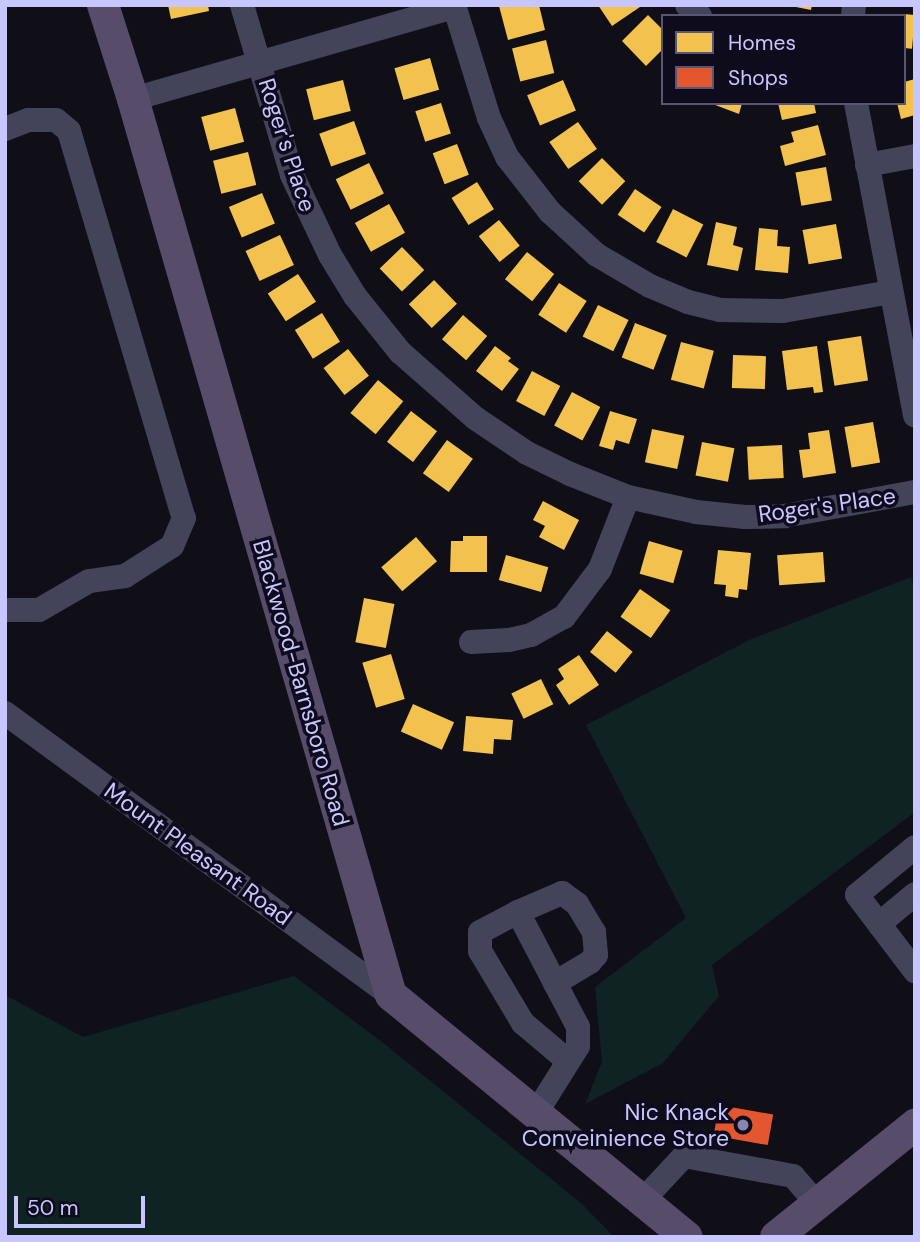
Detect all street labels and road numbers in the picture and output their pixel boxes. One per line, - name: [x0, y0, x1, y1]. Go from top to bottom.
- street label: Roger's Place: [252, 75, 322, 215]
- street label: Roger's Place: [756, 482, 898, 528]
- street label: Blackwood-Barnsboro Road: [247, 537, 355, 829]
- street label: Mount Pleasant Road: [99, 777, 297, 931]

